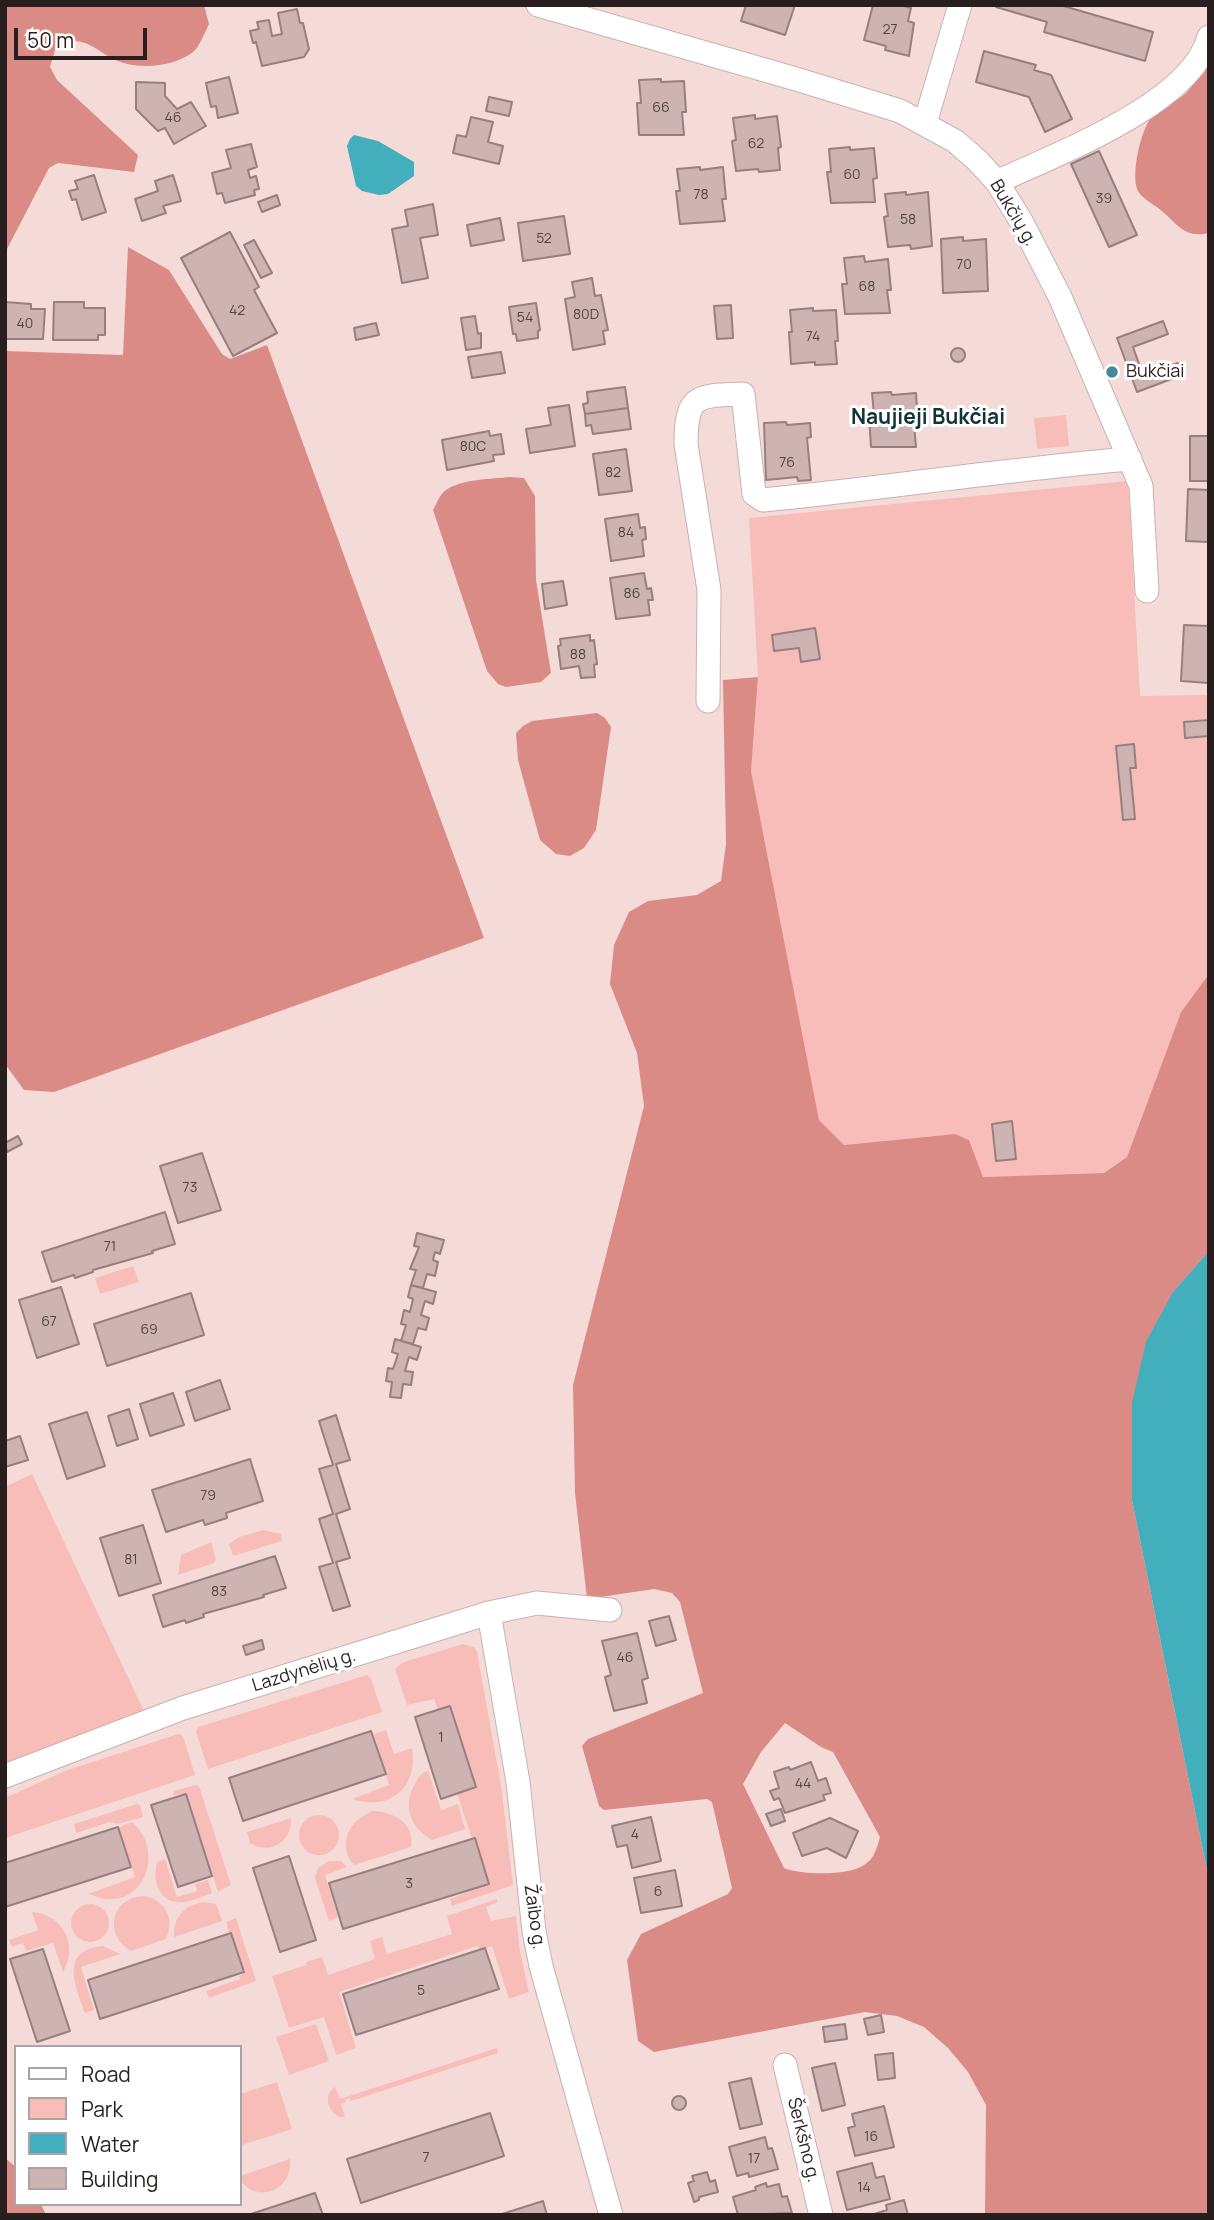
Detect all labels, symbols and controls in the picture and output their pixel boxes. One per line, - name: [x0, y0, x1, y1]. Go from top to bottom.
- scale bar: [18, 14, 150, 58]
- house number: 27: [882, 22, 898, 38]
- text: 50 m: [27, 26, 74, 54]
- house number: 66: [652, 100, 670, 116]
- house number: 46: [165, 110, 181, 126]
- house number: 62: [748, 136, 764, 152]
- house number: 60: [843, 167, 861, 183]
- street label: Bukčių g.: [985, 176, 1041, 250]
- house number: 78: [693, 187, 709, 203]
- house number: 39: [1096, 191, 1112, 207]
- house number: 58: [900, 212, 916, 228]
- house number: 52: [536, 231, 552, 247]
- house number: 70: [956, 257, 972, 273]
- house number: 68: [859, 279, 875, 295]
- house number: 42: [229, 303, 245, 319]
- house number: 80D: [573, 307, 599, 323]
- house number: 54: [517, 310, 533, 326]
- house number: 40: [17, 316, 33, 332]
- house number: 74: [806, 329, 820, 345]
- place label: Bukčiai: [1126, 361, 1185, 383]
- marker: Bukčiai: [1104, 364, 1120, 380]
- district label: Naujieji Bukčiai: [851, 405, 1005, 431]
- house number: 80C: [460, 439, 486, 455]
- house number: 76: [779, 455, 795, 471]
- house number: 82: [605, 465, 621, 481]
- house number: 84: [618, 525, 634, 541]
- house number: 86: [624, 586, 640, 602]
- house number: 88: [570, 647, 586, 663]
- house number: 73: [183, 1180, 197, 1196]
- house number: 71: [104, 1239, 116, 1255]
- house number: 67: [41, 1314, 57, 1330]
- house number: 69: [140, 1322, 158, 1338]
- house number: 79: [200, 1488, 216, 1504]
- house number: 81: [124, 1552, 138, 1568]
- house number: 83: [211, 1584, 227, 1600]
- street label: Lazdynėlių g.: [250, 1645, 358, 1697]
- house number: 46: [617, 1650, 633, 1666]
- house number: 1: [438, 1730, 444, 1746]
- house number: 44: [795, 1776, 811, 1792]
- house number: 4: [631, 1827, 639, 1843]
- house number: 3: [405, 1876, 413, 1892]
- street label: Žaibo g.: [519, 1883, 549, 1951]
- house number: 6: [654, 1884, 662, 1900]
- house number: 5: [417, 1983, 425, 1999]
- legend: [14, 2045, 242, 2206]
- text: Road: [81, 2060, 131, 2088]
- text: Park: [81, 2095, 123, 2123]
- street label: Šerkšno g.: [782, 2095, 824, 2185]
- house number: 16: [864, 2129, 878, 2145]
- text: Water: [81, 2130, 139, 2158]
- house number: 7: [422, 2150, 430, 2166]
- house number: 17: [748, 2151, 760, 2167]
- text: Building: [81, 2165, 158, 2193]
- house number: 14: [857, 2180, 871, 2196]

